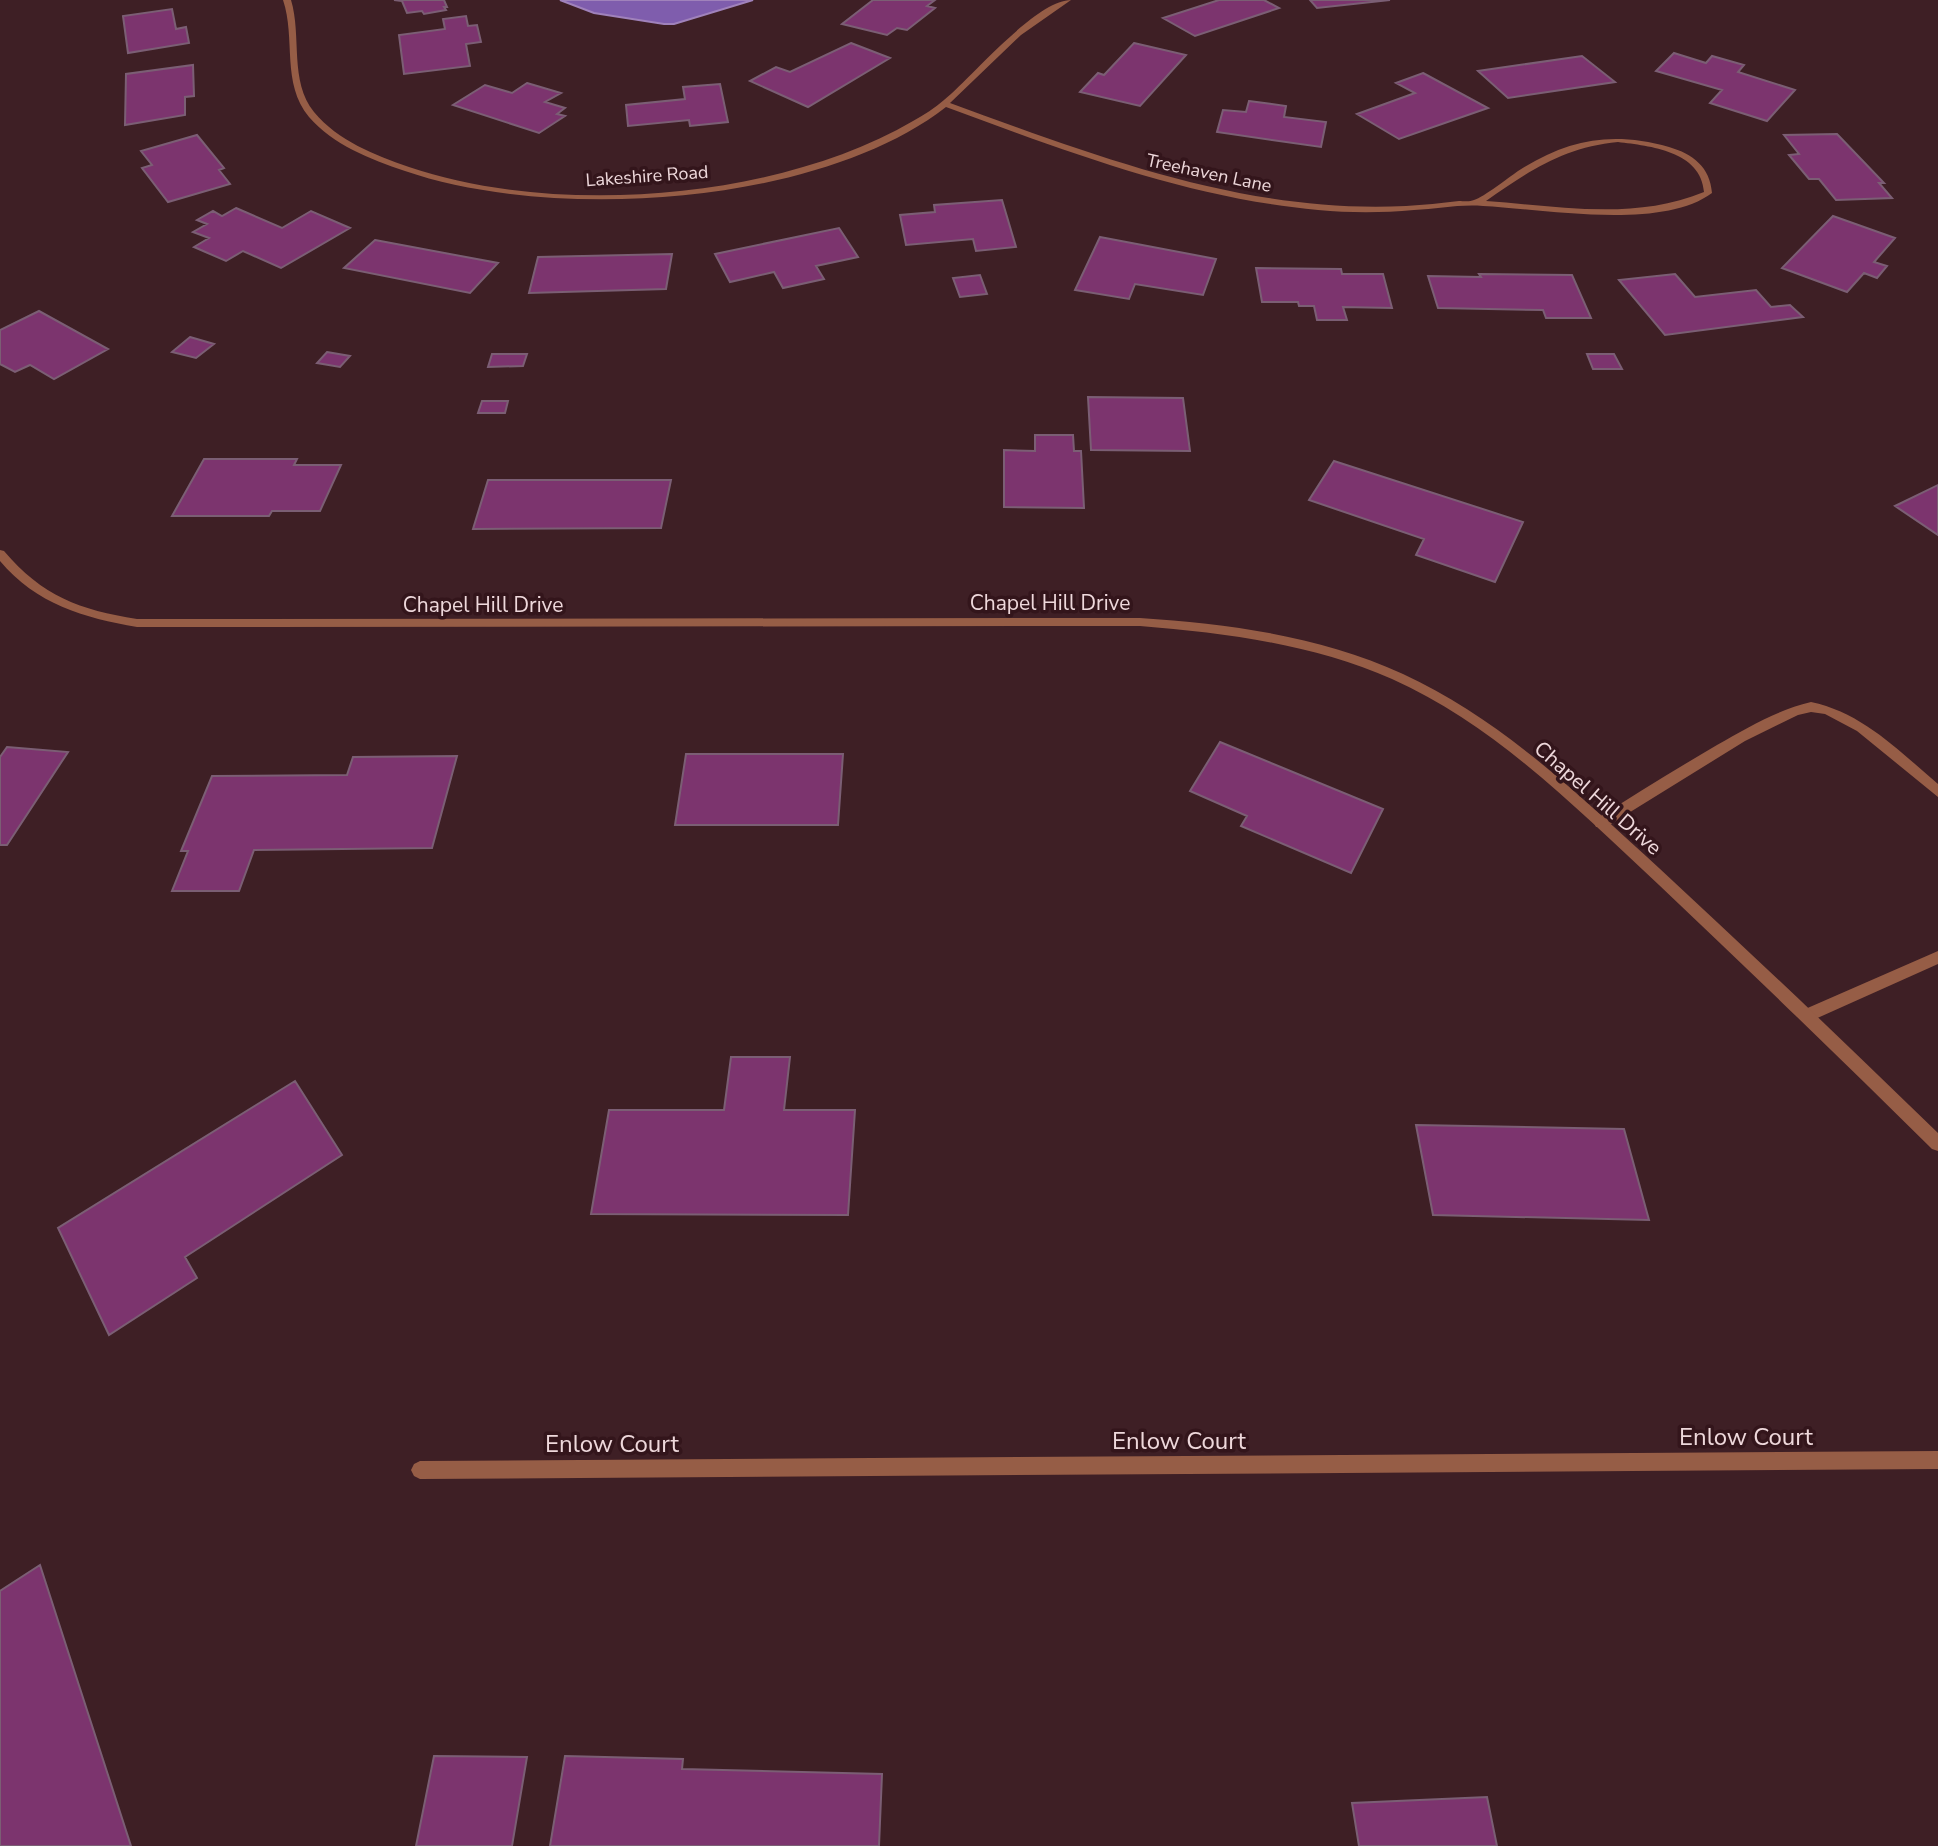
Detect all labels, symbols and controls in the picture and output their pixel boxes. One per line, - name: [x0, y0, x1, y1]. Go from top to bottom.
- street label: Treehaven Lane: [1144, 148, 1274, 198]
- street label: Lakeshire Road: [585, 160, 709, 192]
- street label: Chapel Hill Drive: [970, 589, 1130, 617]
- street label: Chapel Hill Drive: [403, 591, 563, 619]
- street label: Chapel Hill Drive: [1528, 735, 1668, 861]
- street label: Enlow Court: [1679, 1421, 1814, 1453]
- street label: Enlow Court: [1112, 1425, 1247, 1457]
- street label: Enlow Court: [545, 1428, 680, 1460]

